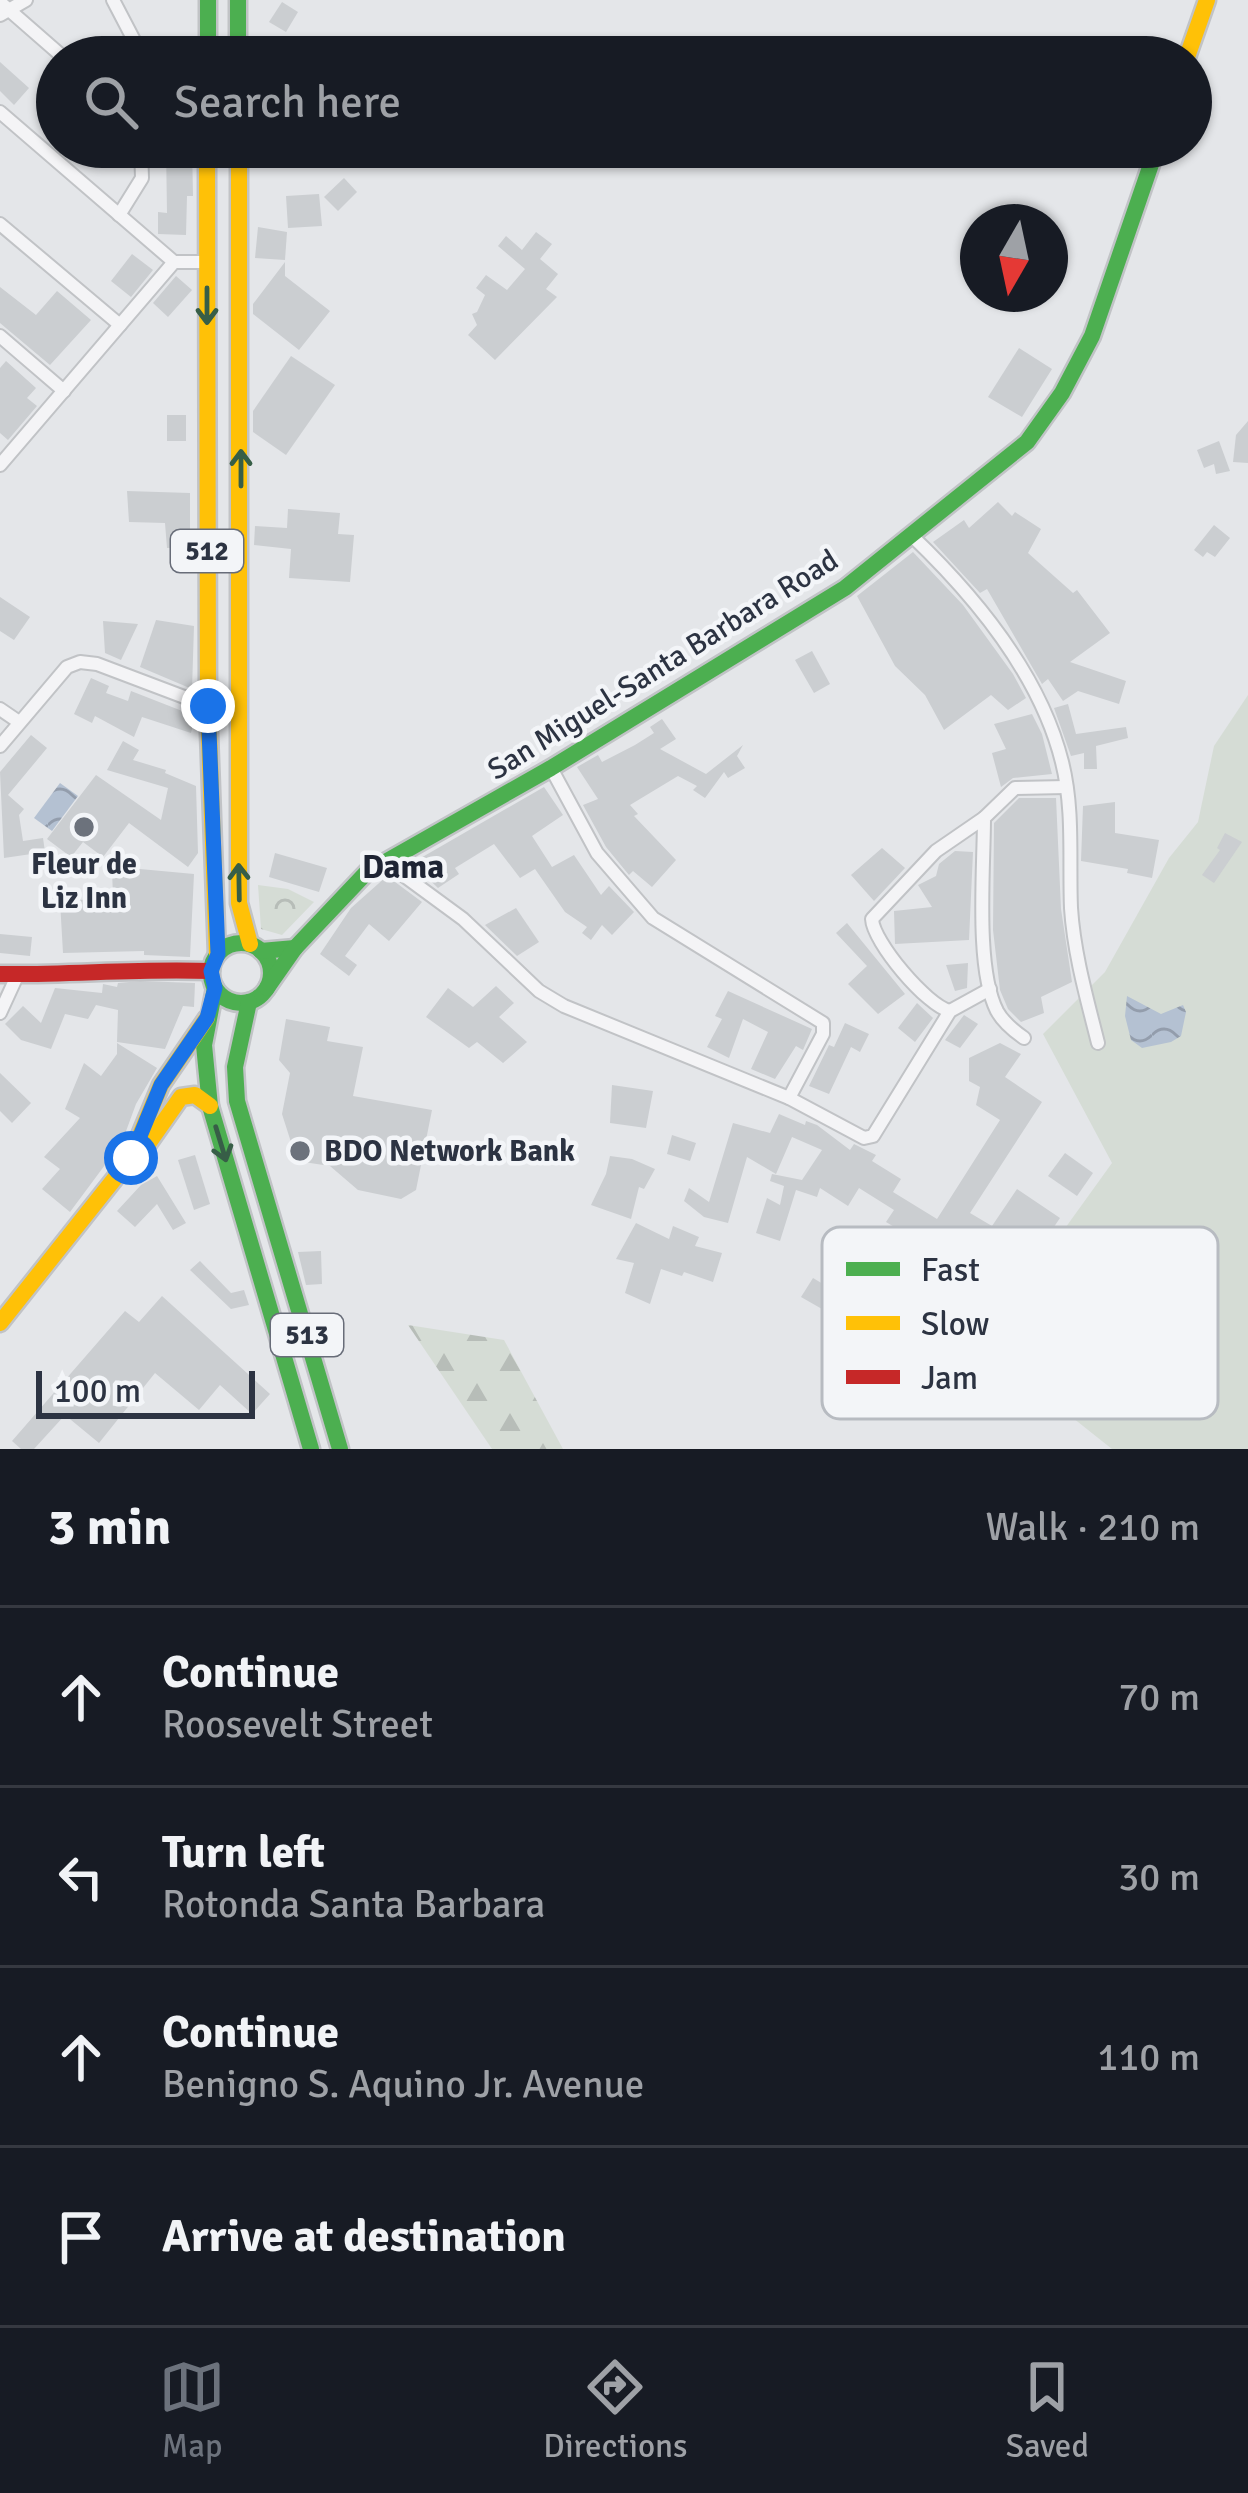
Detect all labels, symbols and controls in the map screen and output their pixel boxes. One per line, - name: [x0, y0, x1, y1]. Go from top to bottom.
- search box: [36, 36, 1212, 168]
- icon: search: [78, 69, 144, 135]
- text: Search here: [174, 75, 401, 130]
- north arrow: [960, 204, 1068, 312]
- one-way arrow: [196, 286, 218, 325]
- one-way arrow: [230, 449, 252, 488]
- road number: 512: [171, 530, 243, 572]
- street label: San Miguel-Santa Barbara Road: [481, 542, 845, 788]
- route end: [181, 679, 235, 733]
- marker: Fleur de Liz Inn: [71, 814, 97, 840]
- place label: Fleur de Liz Inn: [31, 846, 137, 917]
- district label: Dama: [362, 847, 444, 888]
- one-way arrow: [227, 863, 250, 902]
- one-way arrow: [211, 1124, 233, 1162]
- route start: [104, 1131, 158, 1185]
- place label: BDO Network Bank: [324, 1133, 575, 1170]
- marker: BDO Network Bank: [287, 1138, 313, 1164]
- legend: [822, 1227, 1218, 1419]
- text: Fast: [921, 1250, 980, 1291]
- text: Slow: [921, 1304, 990, 1345]
- road number: 513: [271, 1314, 343, 1356]
- text: Jam: [921, 1358, 978, 1399]
- scale bar: [36, 1365, 255, 1418]
- text: 100 m: [54, 1371, 141, 1412]
- text: 3 min: [48, 1496, 171, 1559]
- text: Walk · 210 m: [986, 1503, 1200, 1551]
- text: Continue: [162, 1645, 339, 1700]
- icon: ahead: [48, 1664, 114, 1730]
- text: 70 m: [1118, 1673, 1200, 1721]
- text: Roosevelt Street: [162, 1700, 433, 1748]
- text: Turn left: [162, 1825, 325, 1880]
- icon: left: [48, 1844, 114, 1910]
- text: 30 m: [1118, 1853, 1200, 1901]
- text: Rotonda Santa Barbara: [162, 1880, 545, 1928]
- text: Continue: [162, 2005, 339, 2060]
- icon: ahead: [48, 2024, 114, 2090]
- text: 110 m: [1097, 2033, 1200, 2081]
- text: Benigno S. Aquino Jr. Avenue: [162, 2060, 644, 2108]
- icon: arrive: [48, 2204, 114, 2270]
- text: Arrive at destination: [162, 2209, 566, 2264]
- tab: Map: [159, 2354, 225, 2467]
- tab: Directions: [543, 2354, 688, 2467]
- tab: Saved: [1006, 2354, 1089, 2467]

